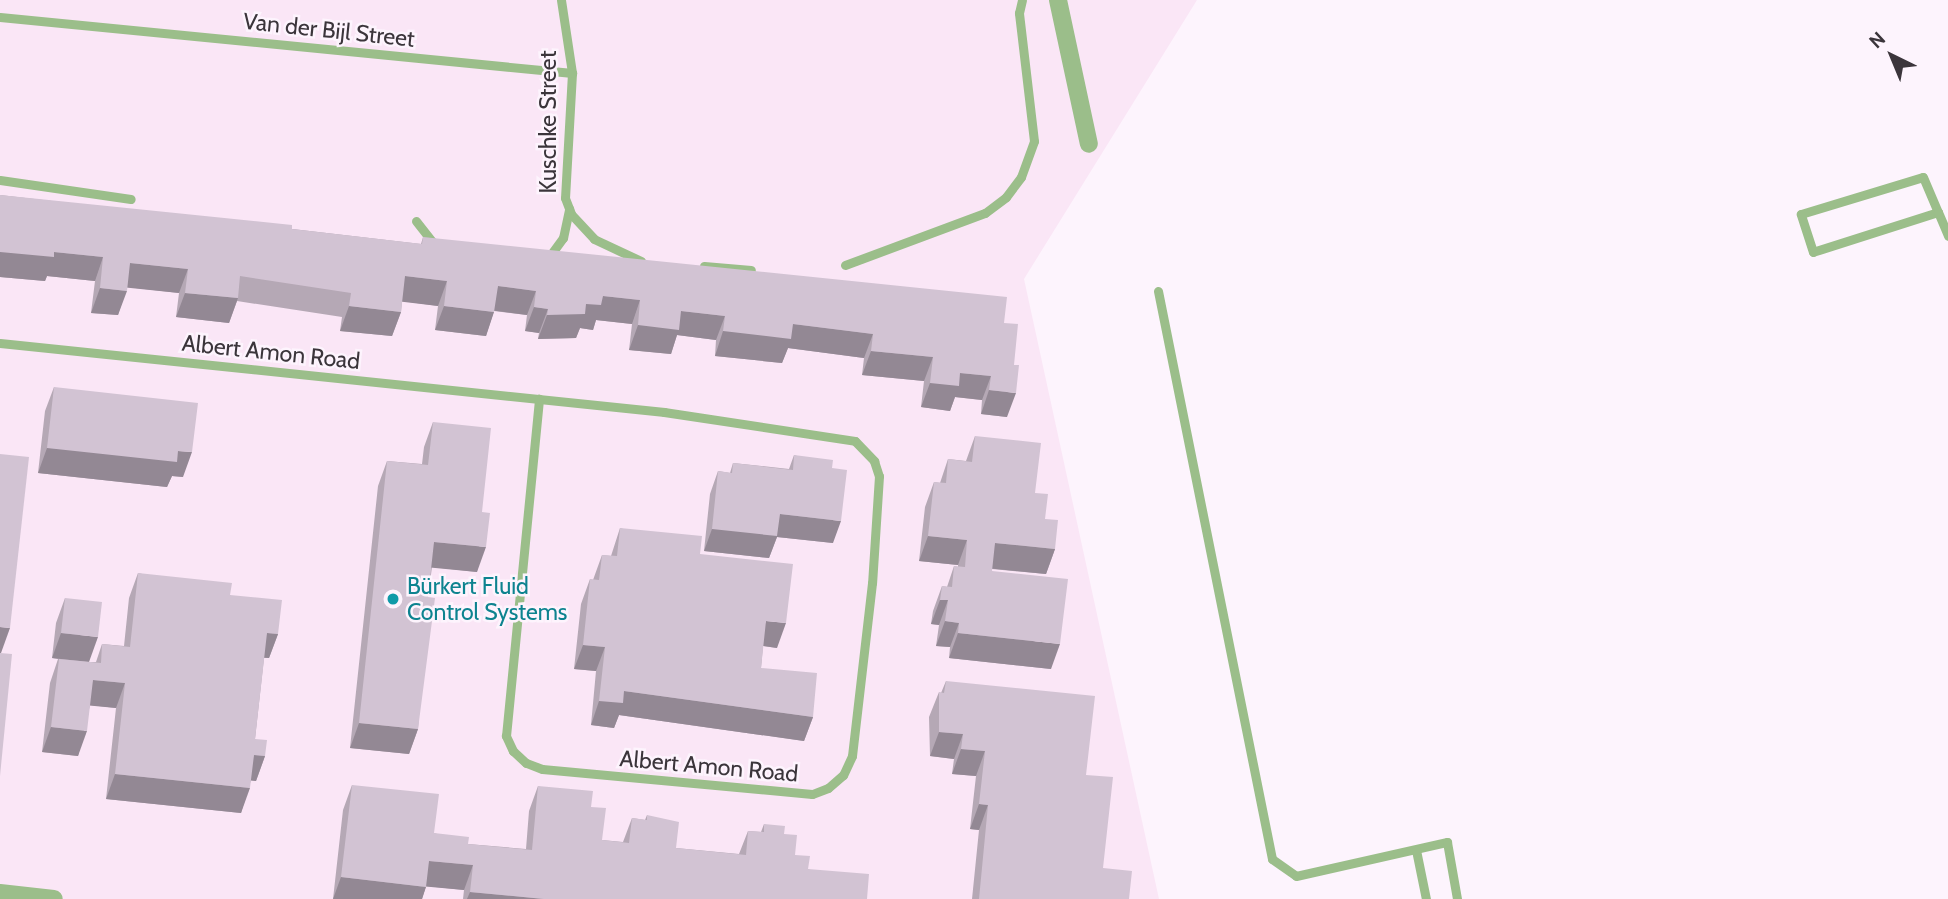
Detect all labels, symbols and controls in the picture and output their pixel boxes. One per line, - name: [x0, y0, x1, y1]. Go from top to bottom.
- street label: Van der Bijl Street: [242, 7, 416, 53]
- north arrow: [1857, 21, 1927, 91]
- text: N: [1865, 27, 1890, 53]
- street label: Kuschke Street: [534, 51, 562, 193]
- street label: Albert Amon Road: [181, 329, 361, 375]
- place label: Bürkert Fluid Control Systems: [407, 572, 567, 626]
- marker: Bürkert Fluid Control Systems: [385, 591, 401, 607]
- street label: Albert Amon Road: [619, 744, 799, 788]

